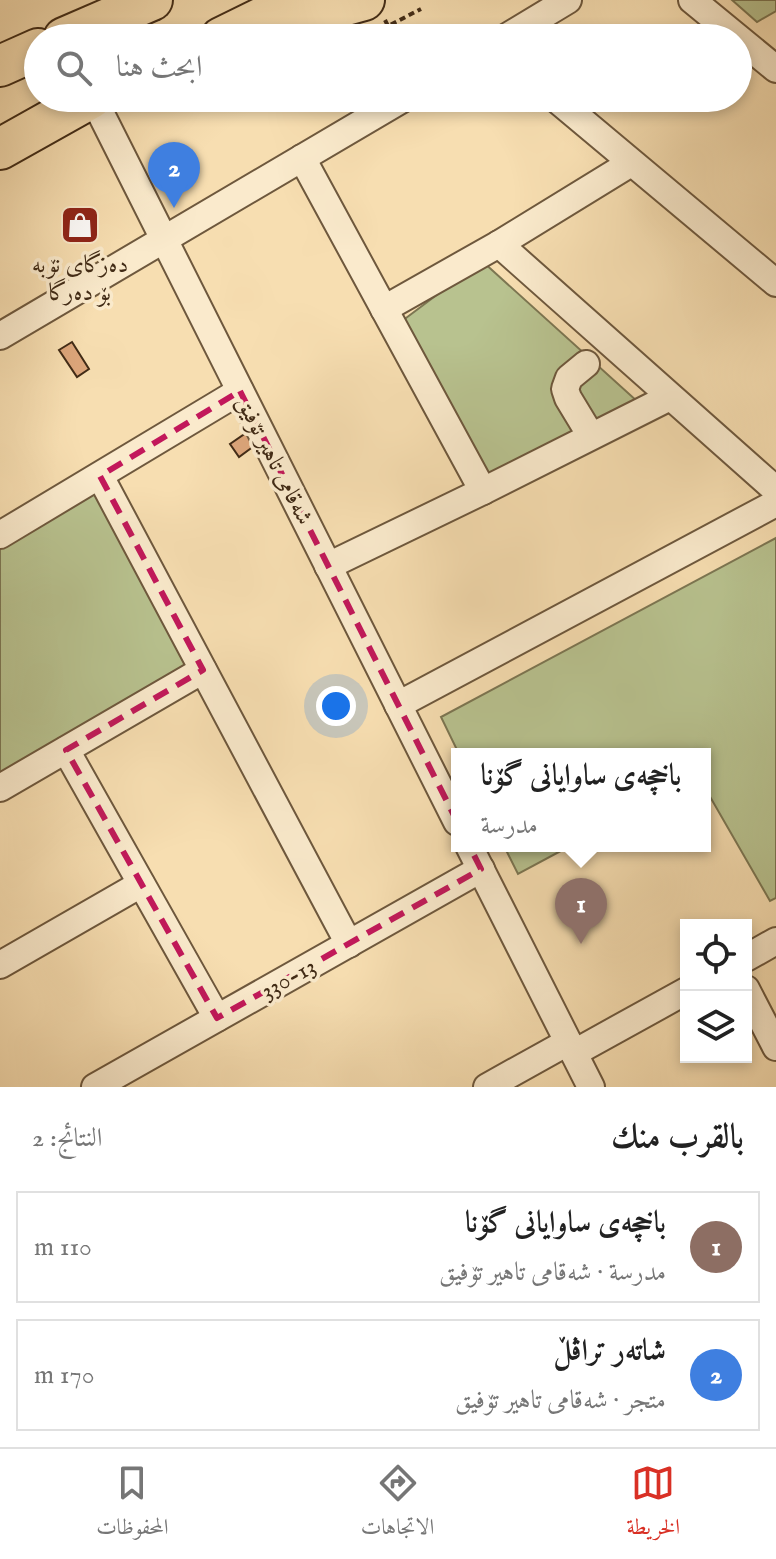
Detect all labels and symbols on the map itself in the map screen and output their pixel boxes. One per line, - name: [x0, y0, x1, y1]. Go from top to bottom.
- pin: 2: [148, 142, 200, 208]
- shop icon: دەزگای نۆبە بۆ دەرگا: [59, 204, 101, 246]
- place label: دەزگای نۆبە بۆ دەرگا: [32, 249, 128, 309]
- street label: شەقامی تاهیر تۆفیق: [228, 391, 319, 530]
- your location: [316, 686, 356, 726]
- pin: 1: [555, 878, 607, 944]
- street label: 330-13: [256, 952, 322, 1007]

